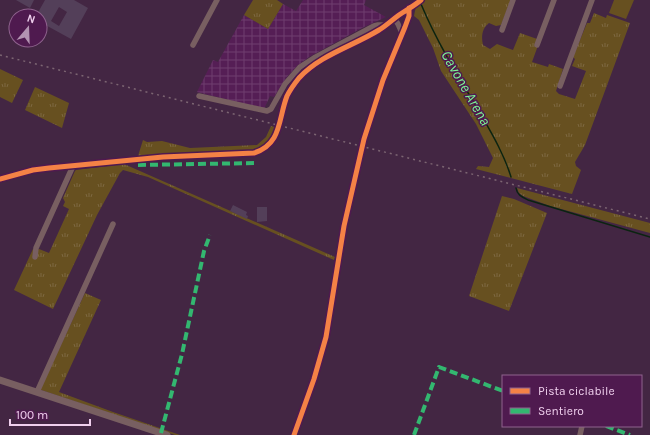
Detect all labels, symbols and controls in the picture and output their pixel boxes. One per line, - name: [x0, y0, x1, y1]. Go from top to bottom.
- north arrow: [8, 8, 48, 48]
- text: N: [25, 12, 37, 26]
- water label: Cavone Arena: [437, 47, 495, 129]
- legend: [502, 375, 642, 427]
- text: Pista ciclabile: [538, 384, 615, 398]
- scale bar: [10, 401, 90, 427]
- text: Sentiero: [538, 404, 584, 418]
- text: 100 m: [16, 408, 48, 422]

